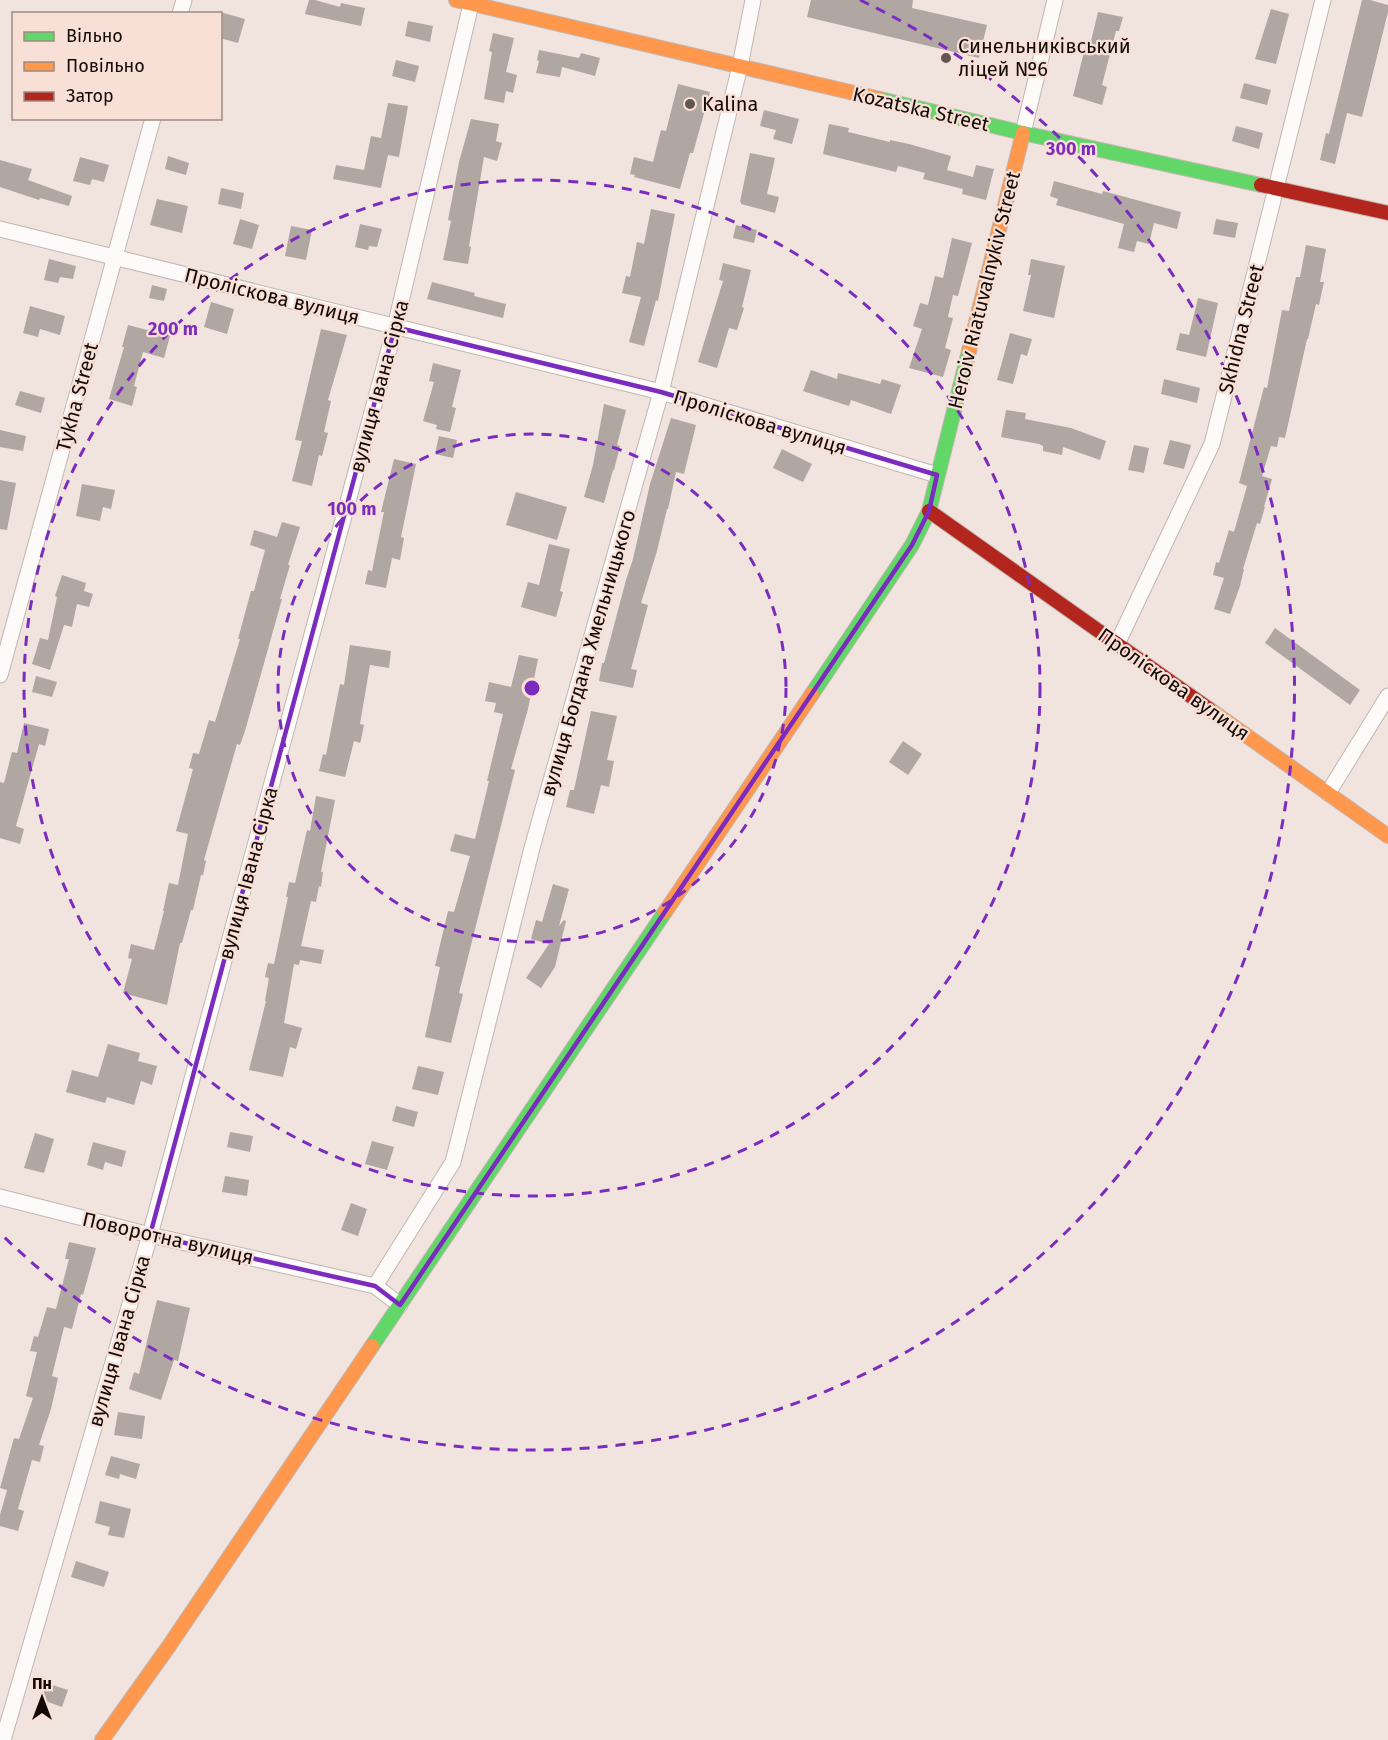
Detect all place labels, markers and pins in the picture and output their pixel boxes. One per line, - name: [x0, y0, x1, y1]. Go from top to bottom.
- place label: Синельниківський ліцей №6: [958, 34, 1131, 81]
- marker: Синельниківський ліцей №6: [939, 51, 953, 65]
- place label: Kalina: [702, 92, 758, 116]
- marker: Kalina: [683, 97, 697, 111]
- centre of rings: [522, 678, 542, 698]

